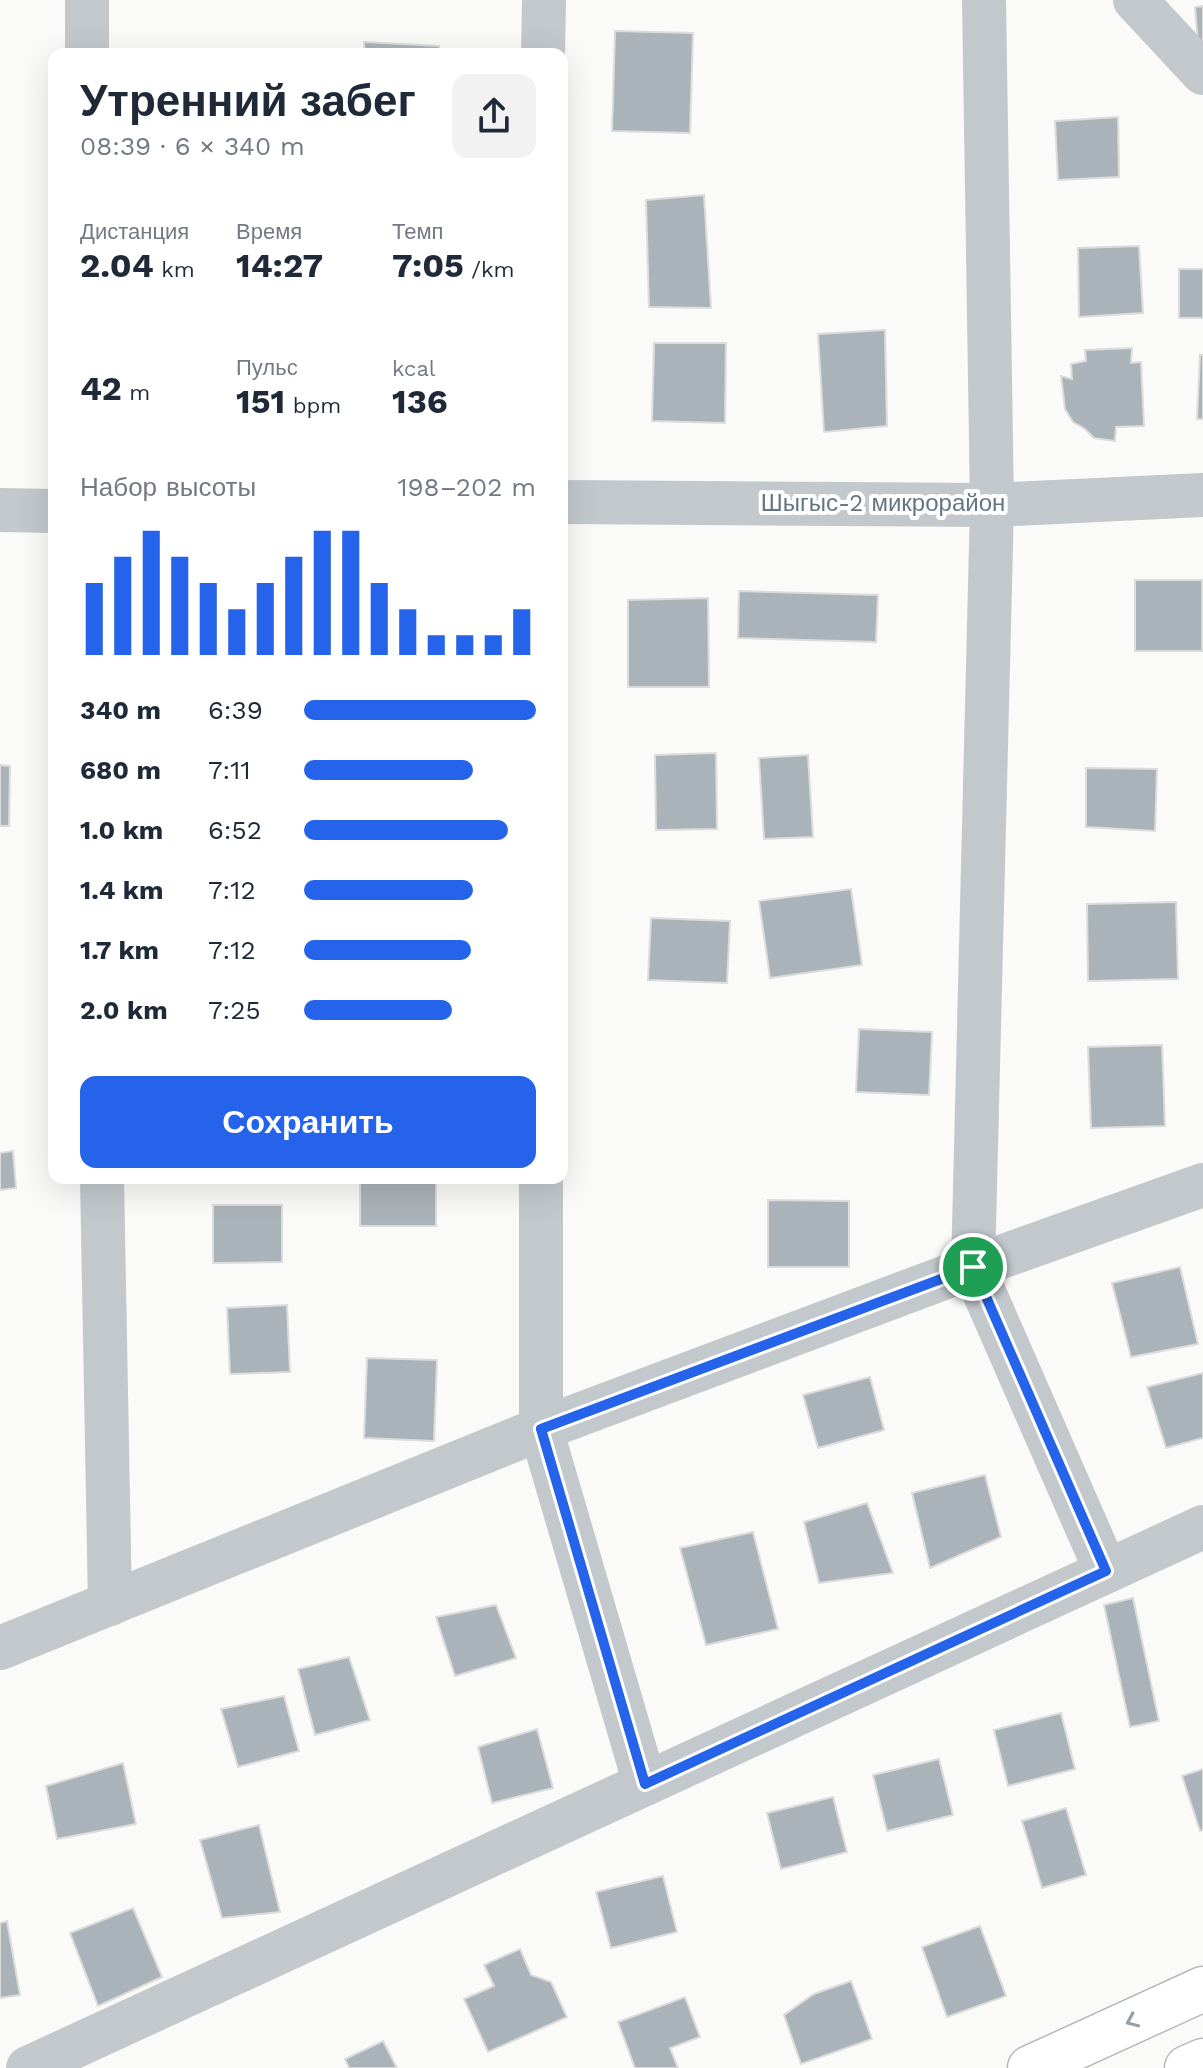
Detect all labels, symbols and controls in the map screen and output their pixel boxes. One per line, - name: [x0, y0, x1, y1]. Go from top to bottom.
- button: share: [452, 74, 536, 158]
- text: Утренний забег: [80, 75, 416, 127]
- text: 08:39 · 6 × 340 m: [80, 131, 305, 161]
- text: Дистанция: [80, 219, 189, 244]
- text: Время: [236, 219, 302, 244]
- text: Темп: [392, 219, 443, 244]
- text: 2.04: [80, 245, 154, 285]
- text: 14:27: [236, 245, 323, 285]
- text: 7:05: [392, 245, 464, 285]
- text: km: [154, 257, 195, 282]
- text: /km: [464, 257, 514, 282]
- text: Пульс: [236, 355, 298, 380]
- text: kcal: [392, 356, 436, 381]
- text: 42: [80, 368, 122, 408]
- text: m: [122, 380, 150, 405]
- text: 151: [236, 381, 285, 421]
- text: 136: [392, 381, 448, 421]
- text: bpm: [285, 393, 341, 418]
- text: Набор высоты: [80, 472, 256, 502]
- text: 198–202 m: [397, 472, 536, 502]
- street label: Шыгыс-2 микрорайон: [761, 489, 1005, 517]
- text: 340 m: [80, 695, 161, 725]
- text: 6:39: [208, 695, 263, 725]
- text: 680 m: [80, 755, 161, 785]
- text: 7:11: [208, 755, 251, 785]
- text: 1.0 km: [80, 815, 163, 845]
- text: 6:52: [208, 815, 262, 845]
- text: 1.4 km: [80, 875, 164, 905]
- text: 7:12: [208, 875, 256, 905]
- text: 1.7 km: [80, 935, 159, 965]
- text: 7:12: [208, 935, 256, 965]
- text: 2.0 km: [80, 995, 168, 1025]
- text: 7:25: [208, 995, 261, 1025]
- button: Сохранить: [80, 1076, 536, 1168]
- pin: [939, 1233, 1007, 1301]
- icon: arrive: [951, 1245, 995, 1289]
- one-way arrow: [1126, 2012, 1140, 2028]

